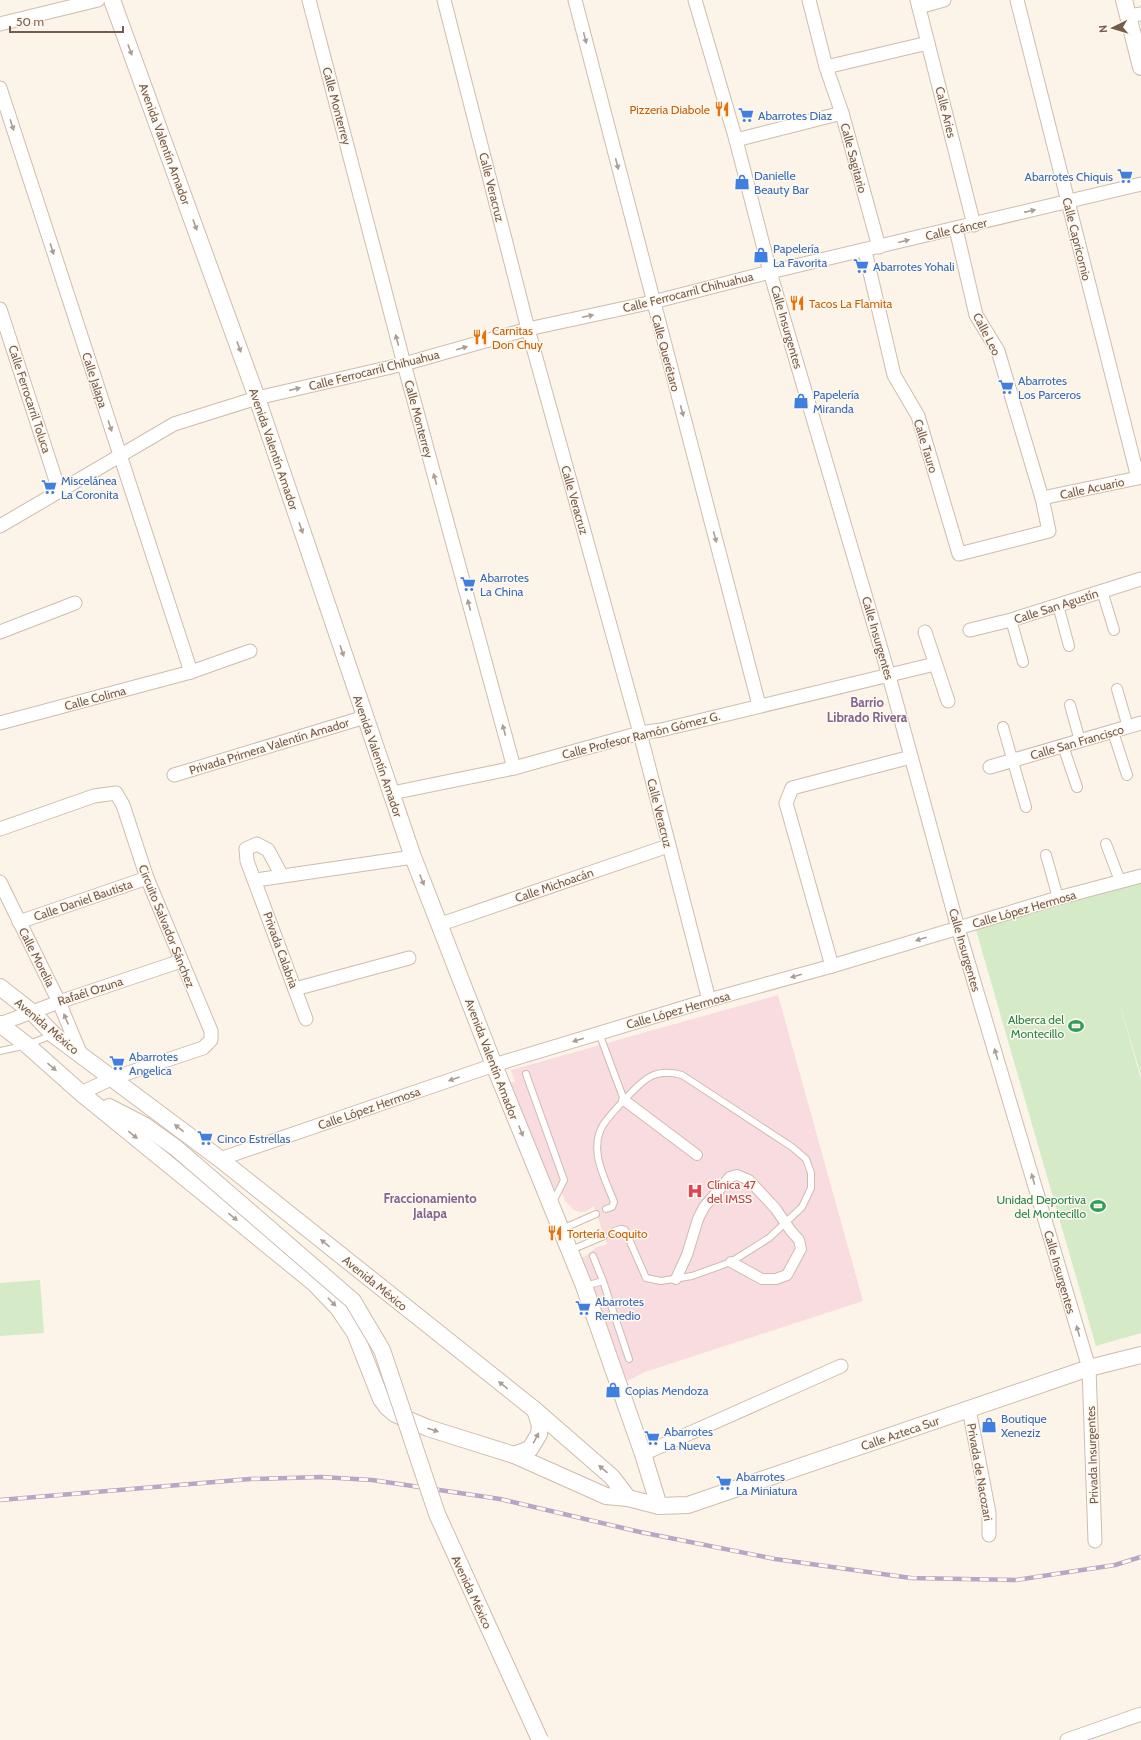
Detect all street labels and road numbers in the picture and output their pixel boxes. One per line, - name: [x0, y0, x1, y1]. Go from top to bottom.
- street label: Calle Monterrey: [319, 65, 355, 147]
- street label: Avenida Valentín Amador: [136, 81, 194, 207]
- street label: Calle Aries: [932, 85, 960, 139]
- street label: Calle Sagitario: [837, 121, 871, 195]
- street label: Calle Veracruz: [476, 151, 508, 224]
- street label: Calle Capricornio: [1059, 196, 1095, 283]
- street label: Calle Cáncer: [924, 215, 988, 243]
- street label: Calle Ferrocarril Chihuahua: [621, 268, 755, 315]
- street label: Calle Insurgentes: [768, 284, 806, 370]
- street label: Calle Leo: [970, 310, 1004, 358]
- street label: Calle Querétaro: [649, 313, 684, 393]
- street label: Calle Ferrocarril Toluca: [5, 343, 55, 455]
- street label: Calle Ferrocarril Chihuahua: [307, 346, 441, 393]
- street label: Calle Jalapa: [79, 350, 111, 410]
- street label: Calle Monterrey: [401, 378, 437, 460]
- street label: Avenida Valentín Amador: [246, 386, 302, 512]
- street label: Calle Tauro: [911, 417, 941, 475]
- street label: Calle Veracruz: [558, 464, 592, 537]
- street label: Calle Acuario: [1059, 474, 1126, 502]
- street label: Calle San Agustín: [1012, 585, 1100, 627]
- street label: Calle Insurgentes: [859, 595, 897, 681]
- street label: Calle Colima: [63, 683, 128, 713]
- street label: Avenida Valentín Amador: [350, 693, 406, 819]
- street label: Calle Profesor Ramón Gómez G.: [560, 708, 722, 762]
- street label: Privada Primera Valentín Amador: [187, 714, 351, 778]
- street label: Calle San Francisco: [1028, 721, 1126, 763]
- street label: Calle Veracruz: [644, 777, 676, 850]
- street label: Circuito Salvador Sánchez: [135, 862, 199, 990]
- street label: Calle Michoacán: [513, 864, 595, 905]
- street label: Calle Daniel Bautista: [32, 876, 135, 924]
- street label: Calle López Hermosa: [970, 887, 1078, 931]
- street label: Calle Insurgentes: [946, 907, 984, 993]
- street label: Privada Calabria: [260, 910, 302, 991]
- street label: Calle Morelia: [16, 925, 58, 989]
- street label: Rafaél Ozuna: [55, 973, 125, 1009]
- street label: Calle López Hermosa: [624, 988, 732, 1032]
- street label: Avenida México: [12, 995, 82, 1057]
- street label: Avenida Valentín Amador: [462, 996, 522, 1122]
- street label: Calle López Hermosa: [316, 1083, 422, 1133]
- street label: Calle Insurgentes: [1041, 1229, 1079, 1315]
- street label: Avenida México: [340, 1252, 411, 1314]
- street label: Privada Insurgentes: [1083, 1406, 1101, 1504]
- street label: Calle Azteca Sur: [859, 1413, 941, 1453]
- street label: Privada de Nacozari: [964, 1422, 996, 1522]
- street label: Avenida México: [448, 1553, 496, 1631]

